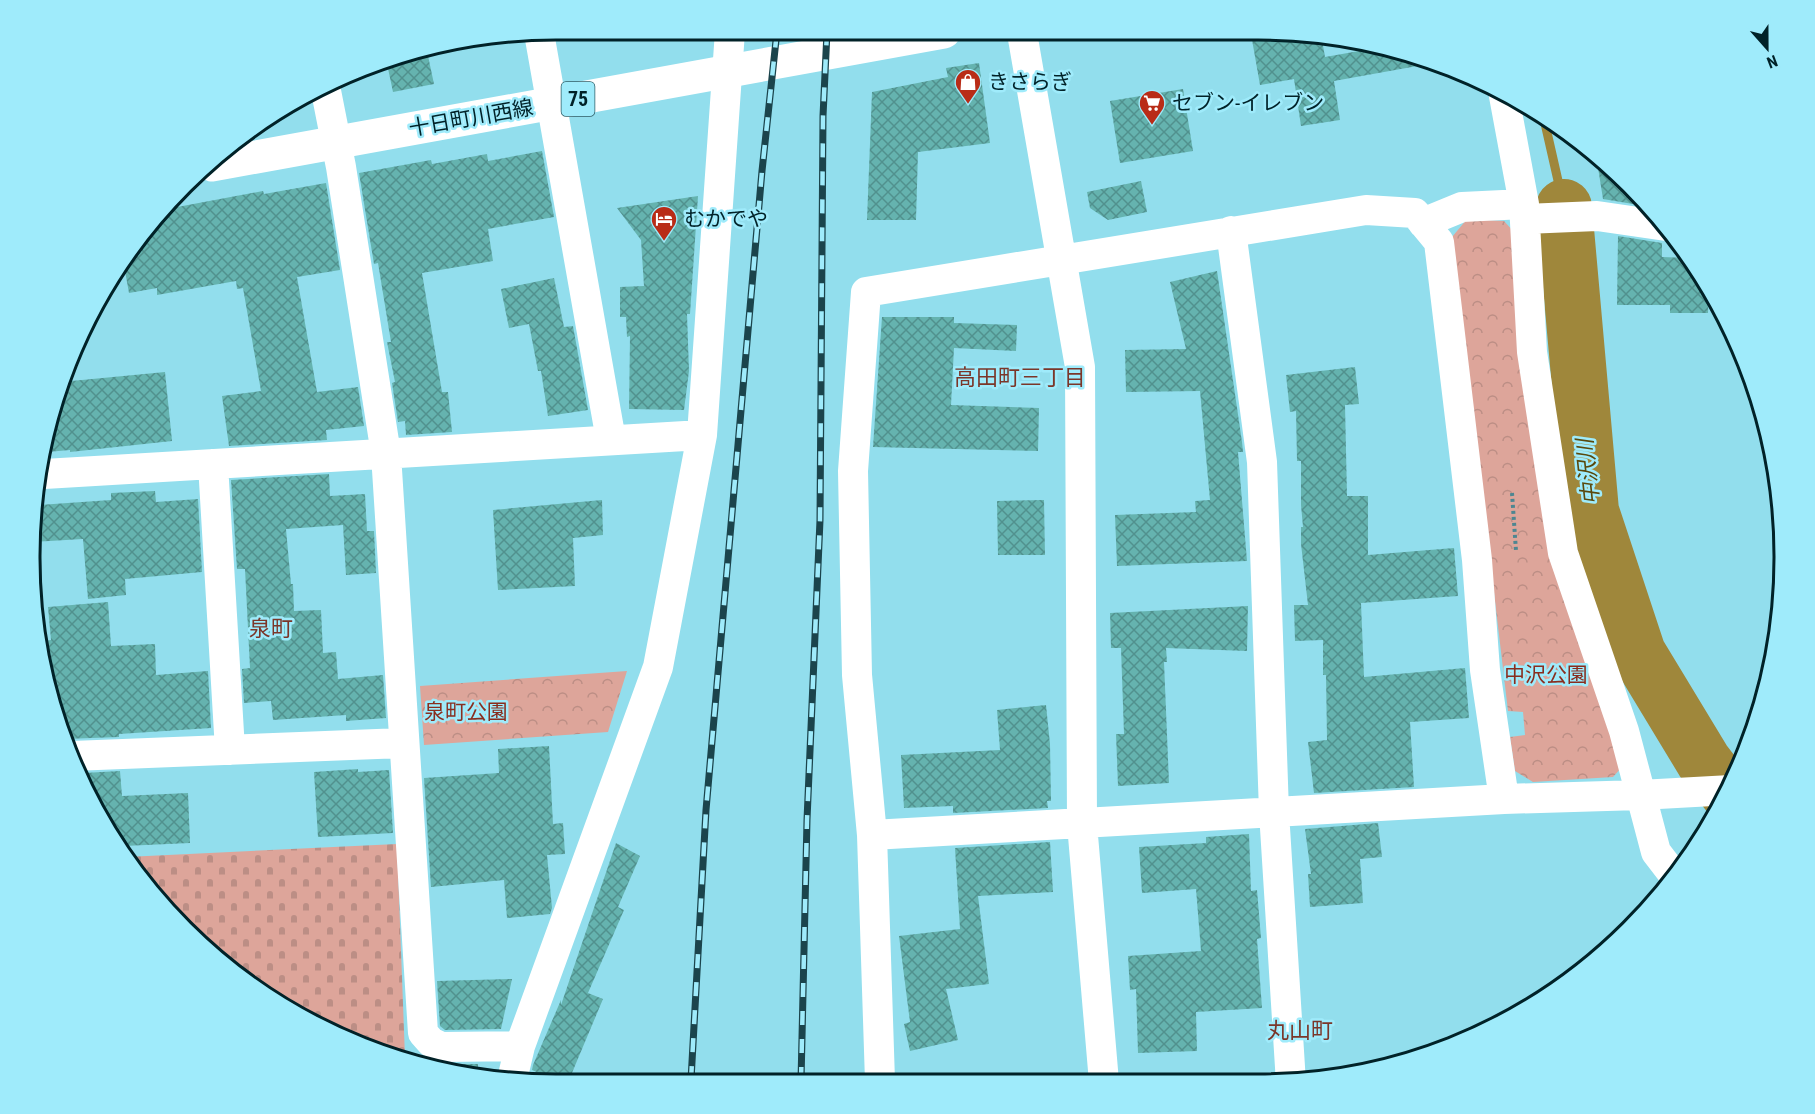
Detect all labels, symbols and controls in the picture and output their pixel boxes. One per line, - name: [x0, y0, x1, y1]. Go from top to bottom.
- north arrow: [1737, 18, 1797, 78]
- text: N: [1764, 51, 1780, 72]
- shop icon: きさらぎ: [953, 67, 983, 105]
- place label: きさらぎ: [988, 70, 1072, 94]
- road number: 75: [562, 82, 594, 116]
- supermarket icon: セブン-イレブン: [1137, 88, 1167, 126]
- place label: セブン-イレブン: [1172, 91, 1324, 115]
- street label: 十日町川西線: [407, 95, 535, 141]
- hotel icon: むかでや: [649, 204, 679, 242]
- place label: むかでや: [684, 207, 768, 231]
- district label: 高田町三丁目: [954, 365, 1086, 390]
- water label: 中沢川: [1572, 436, 1604, 506]
- district label: 泉町: [249, 616, 293, 641]
- park label: 中沢公園: [1504, 663, 1588, 687]
- park label: 泉町公園: [424, 700, 508, 724]
- district label: 丸山町: [1267, 1018, 1333, 1043]

